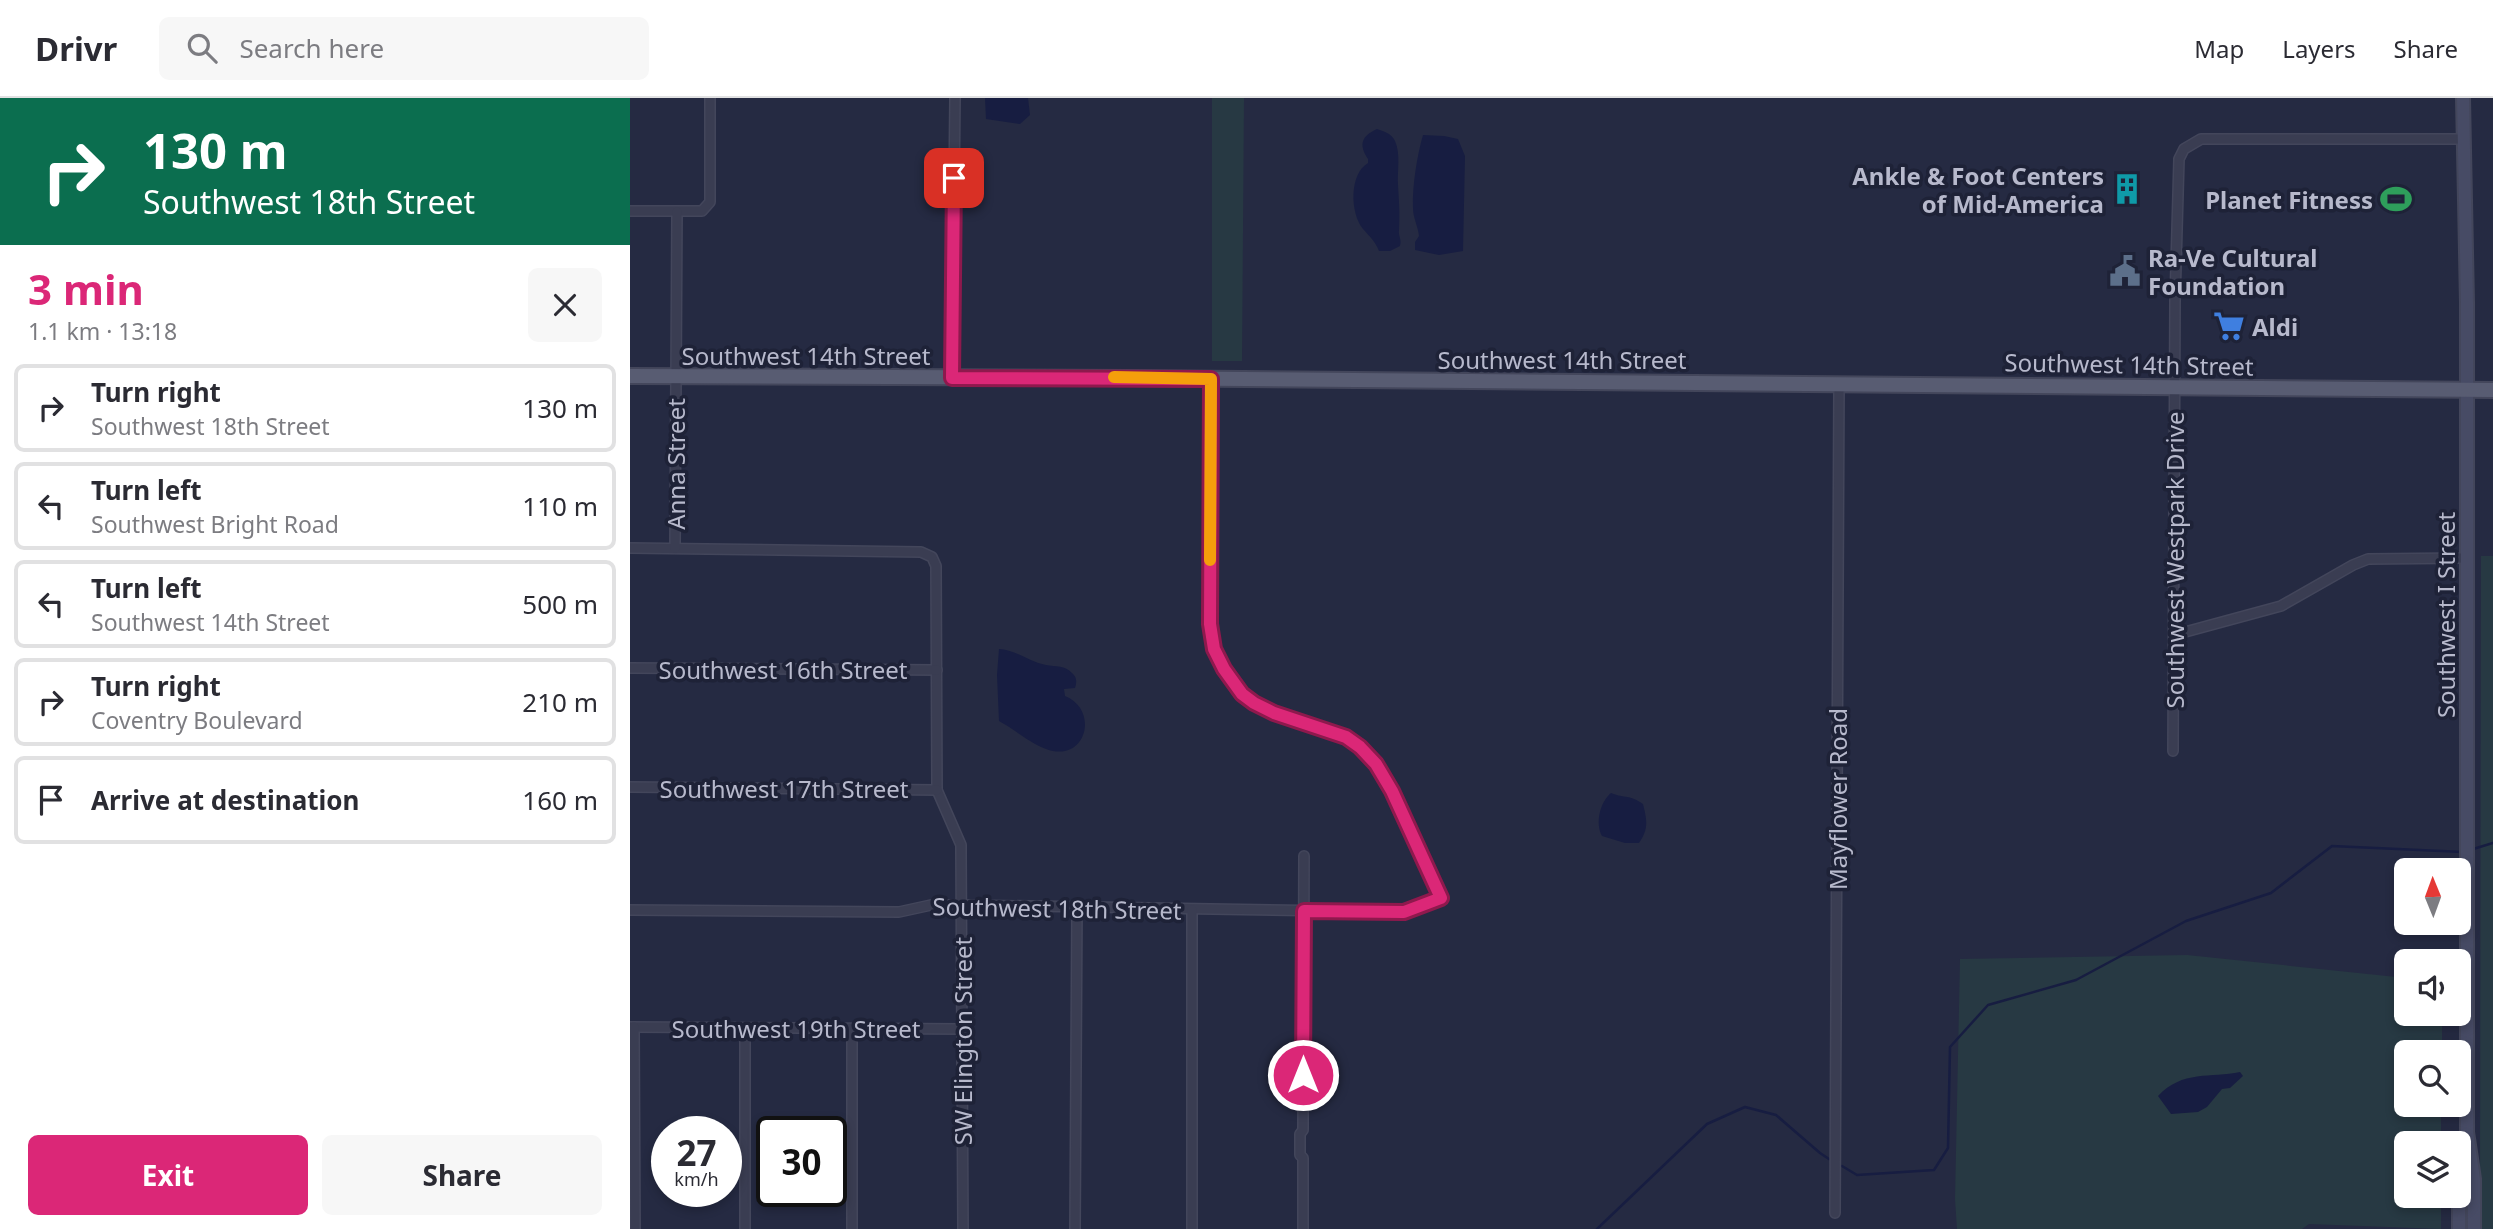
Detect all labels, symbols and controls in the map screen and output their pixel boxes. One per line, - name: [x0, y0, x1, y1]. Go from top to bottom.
- search box: [159, 17, 649, 80]
- text: Drivr: [35, 26, 117, 71]
- icon: search: [183, 29, 221, 67]
- text: Search here: [239, 30, 384, 66]
- text: Map: [2194, 32, 2244, 65]
- text: Layers: [2282, 32, 2356, 65]
- text: Share: [2394, 32, 2458, 65]
- text: 130 m: [143, 117, 288, 183]
- icon: right: [28, 126, 119, 217]
- pin: [924, 148, 984, 208]
- icon: arrive: [935, 159, 973, 197]
- place label: Ankle & Foot Centers of Mid-America: [1852, 159, 2104, 220]
- building icon: Ankle & Foot Centers of Mid-America: [2110, 172, 2144, 206]
- text: Southwest 18th Street: [143, 180, 475, 223]
- sports icon: Planet Fitness: [2379, 182, 2413, 216]
- place label: Planet Fitness: [2205, 183, 2373, 216]
- place label: Ra-Ve Cultural Foundation: [2148, 241, 2317, 302]
- public building icon: Ra-Ve Cultural Foundation: [2108, 254, 2142, 288]
- text: 3 min: [28, 260, 144, 317]
- button: close: [528, 268, 602, 342]
- supermarket icon: Aldi: [2212, 309, 2246, 343]
- place label: Aldi: [2252, 310, 2298, 343]
- text: 1.1 km · 13:18: [28, 315, 177, 347]
- street label: Southwest 14th Street: [681, 339, 931, 372]
- street label: Southwest 14th Street: [1437, 343, 1687, 376]
- street label: Southwest 14th Street: [2004, 345, 2254, 383]
- text: Turn right: [91, 374, 221, 410]
- icon: right: [32, 389, 70, 427]
- text: 130 m: [522, 390, 598, 426]
- street label: Anna Street: [659, 398, 692, 530]
- text: Southwest 18th Street: [91, 410, 330, 442]
- street label: Southwest Westpark Drive: [2158, 412, 2191, 708]
- text: Turn left: [91, 472, 202, 508]
- icon: left: [32, 487, 70, 525]
- text: 110 m: [522, 488, 598, 524]
- text: Southwest Bright Road: [91, 508, 339, 540]
- street label: Southwest I Street: [2429, 512, 2462, 718]
- text: Turn left: [91, 570, 202, 606]
- icon: left: [32, 585, 70, 623]
- text: 500 m: [522, 586, 598, 622]
- text: Southwest 14th Street: [91, 606, 330, 638]
- street label: Southwest 16th Street: [658, 653, 908, 686]
- text: Turn right: [91, 668, 221, 704]
- icon: right: [32, 683, 70, 721]
- text: 210 m: [522, 684, 598, 720]
- text: Coventry Boulevard: [91, 704, 303, 736]
- street label: Mayflower Road: [1821, 708, 1854, 890]
- street label: Southwest 17th Street: [659, 772, 909, 805]
- icon: arrive: [32, 781, 70, 819]
- text: Arrive at destination: [91, 782, 360, 818]
- text: 160 m: [522, 782, 598, 818]
- north arrow: [2394, 858, 2471, 934]
- map controls: [2394, 858, 2471, 1208]
- street label: Southwest 18th Street: [932, 889, 1182, 927]
- street label: SW Elington Street: [946, 937, 979, 1145]
- button: sound: [2394, 949, 2471, 1026]
- street label: Southwest 19th Street: [671, 1012, 921, 1045]
- position arrow: [1266, 1038, 1340, 1112]
- button: search: [2394, 1040, 2471, 1117]
- speed limit sign: 30: [756, 1116, 847, 1207]
- text: 27: [676, 1129, 717, 1176]
- button: layers: [2394, 1131, 2471, 1208]
- button: Exit: [28, 1135, 308, 1215]
- button: Share: [322, 1135, 602, 1215]
- text: km/h: [674, 1167, 719, 1191]

